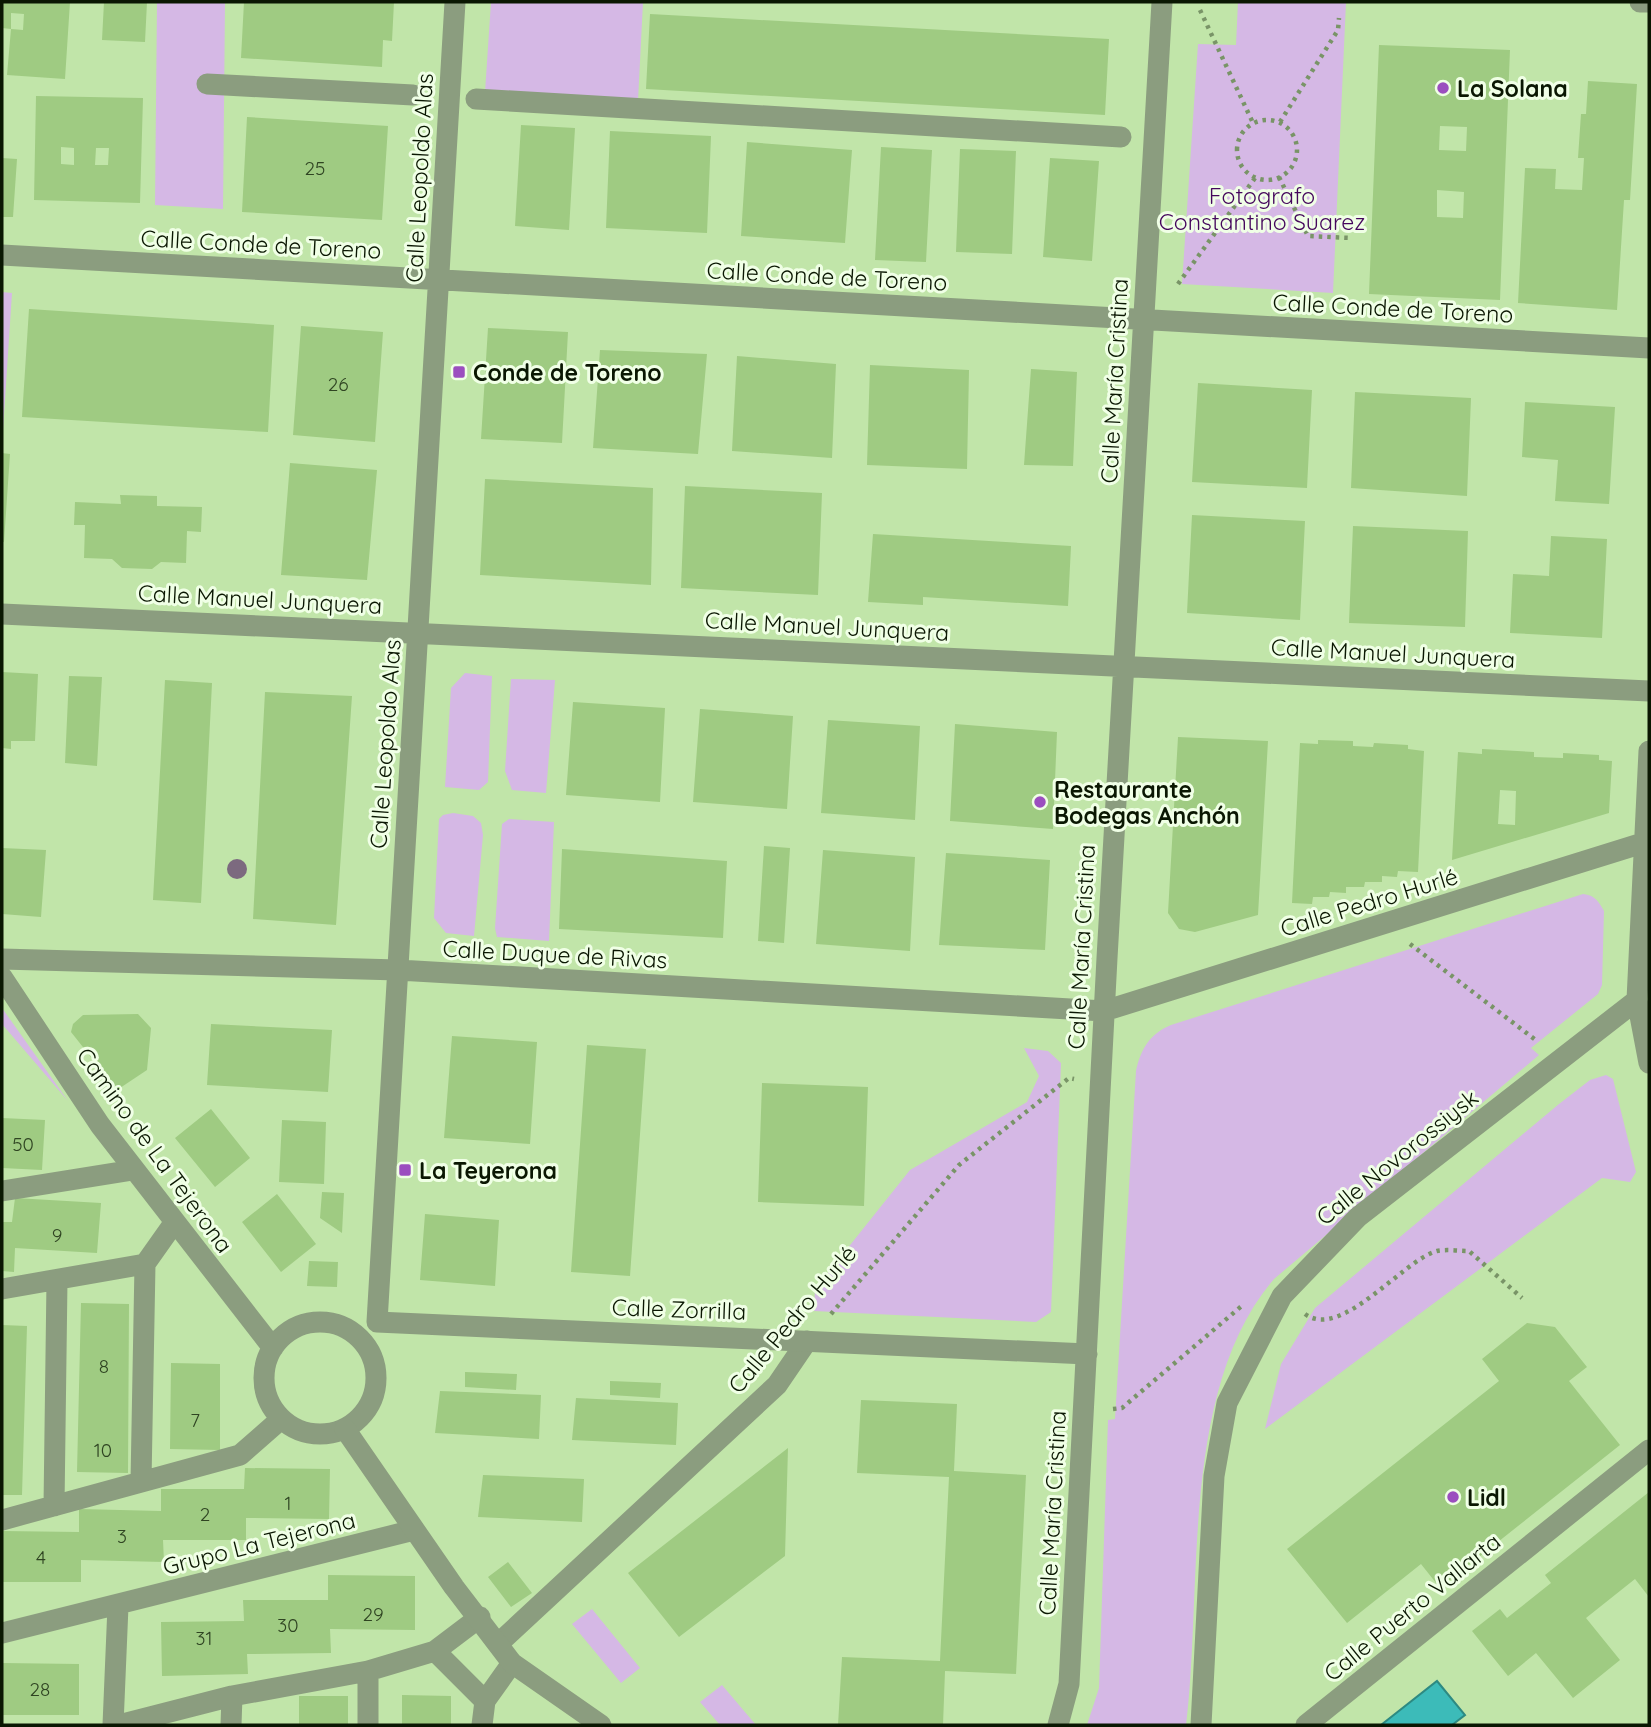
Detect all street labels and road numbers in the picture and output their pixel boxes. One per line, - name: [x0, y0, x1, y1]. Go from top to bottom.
- street label: Calle Leopoldo Alas: [399, 73, 439, 283]
- street label: Calle Conde de Toreno: [140, 223, 382, 265]
- street label: Calle Conde de Toreno: [706, 255, 948, 297]
- street label: Calle María Cristina: [1094, 278, 1134, 484]
- street label: Calle Conde de Toreno: [1272, 287, 1514, 329]
- street label: Calle Manuel Junquera: [137, 578, 383, 620]
- street label: Calle Manuel Junquera: [704, 605, 950, 647]
- street label: Calle Manuel Junquera: [1270, 632, 1516, 674]
- street label: Calle Leopoldo Alas: [363, 638, 407, 850]
- street label: Calle María Cristina: [1061, 844, 1101, 1050]
- street label: Calle Pedro Hurlé: [1277, 861, 1461, 943]
- street label: Calle Duque de Rivas: [442, 934, 668, 974]
- street label: Camino de La Tejerona: [71, 1042, 239, 1258]
- street label: Calle Novorossiysk: [1310, 1083, 1484, 1231]
- street label: Calle Pedro Hurlé: [722, 1239, 862, 1399]
- street label: Calle Zorrilla: [611, 1292, 747, 1326]
- street label: Calle María Cristina: [1032, 1410, 1072, 1616]
- street label: Grupo La Tejerona: [160, 1505, 358, 1581]
- street label: Calle Puerto Vallarta: [1318, 1527, 1506, 1687]

